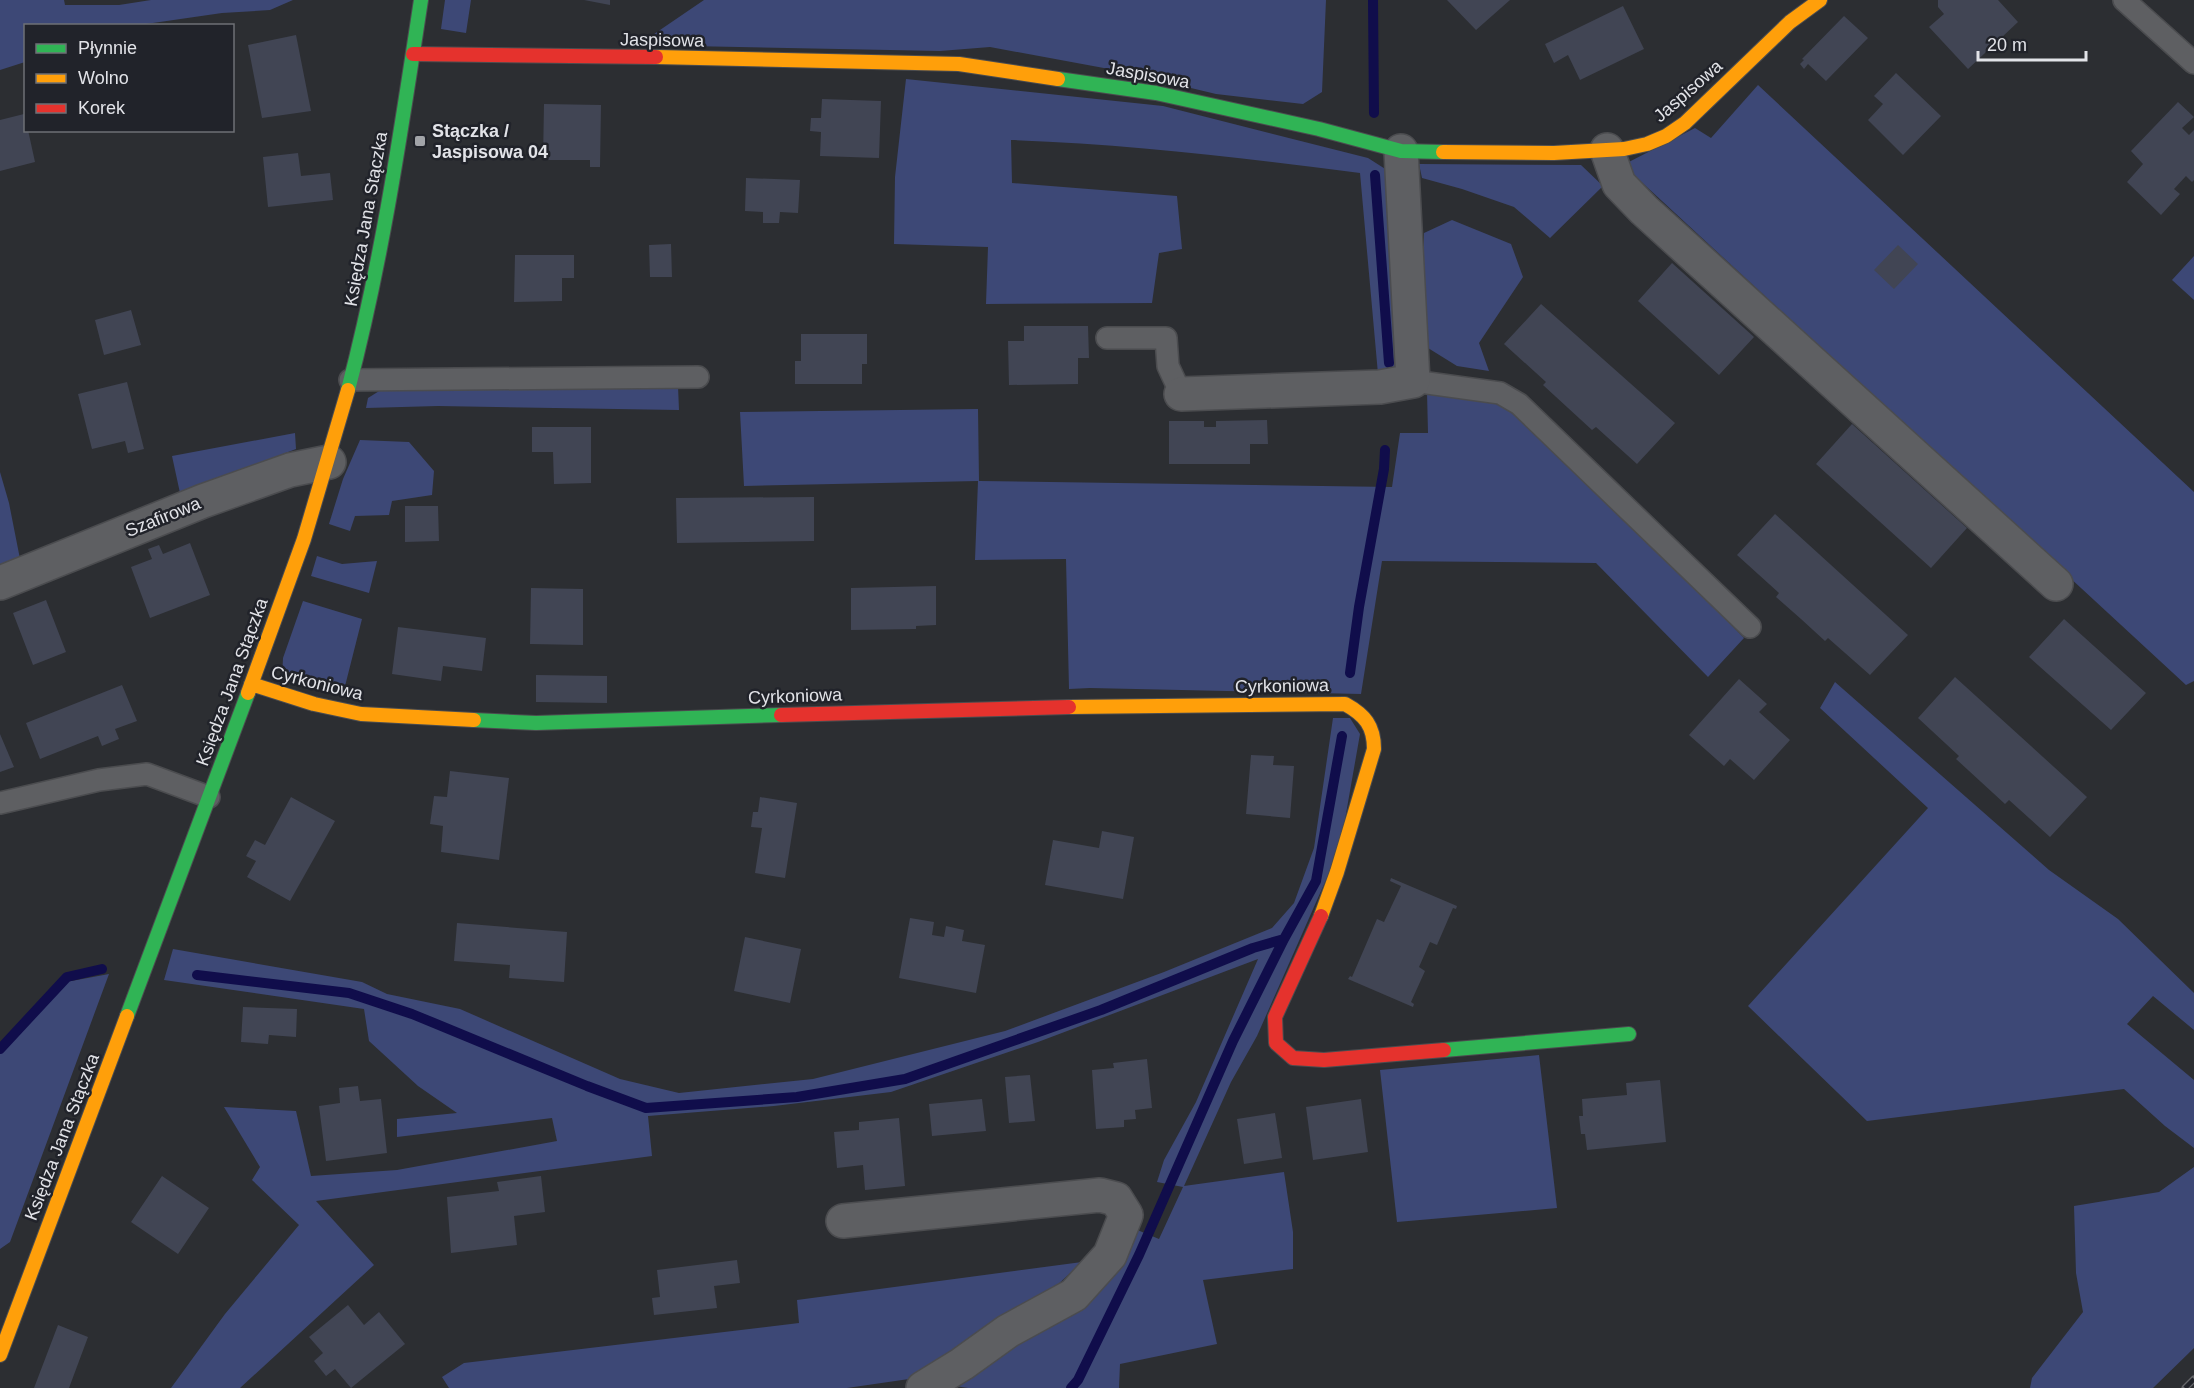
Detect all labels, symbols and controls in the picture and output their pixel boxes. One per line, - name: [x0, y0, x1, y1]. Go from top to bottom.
- legend: [24, 24, 234, 132]
- scale bar: [1978, 24, 2086, 62]
- street label: Jaspisowa: [620, 29, 705, 51]
- text: 20 m: [1987, 35, 2027, 55]
- text: Płynnie: [78, 38, 137, 58]
- street label: Jaspisowa: [1650, 55, 1727, 126]
- street label: Jaspisowa: [1105, 58, 1192, 92]
- text: Wolno: [78, 68, 129, 88]
- text: Korek: [78, 98, 126, 118]
- place label: Stączka / Jaspisowa 04: [432, 121, 548, 162]
- street label: Księdza Jana Stączka: [341, 129, 391, 308]
- marker: Stączka / Jaspisowa 04: [413, 134, 427, 148]
- street label: Szafirowa: [123, 493, 204, 541]
- street label: Księdza Jana Stączka: [192, 594, 272, 769]
- street label: Cyrkoniowa: [269, 662, 366, 704]
- street label: Cyrkoniowa: [1235, 675, 1330, 697]
- street label: Cyrkoniowa: [748, 684, 843, 708]
- street label: Księdza Jana Stączka: [21, 1050, 103, 1223]

